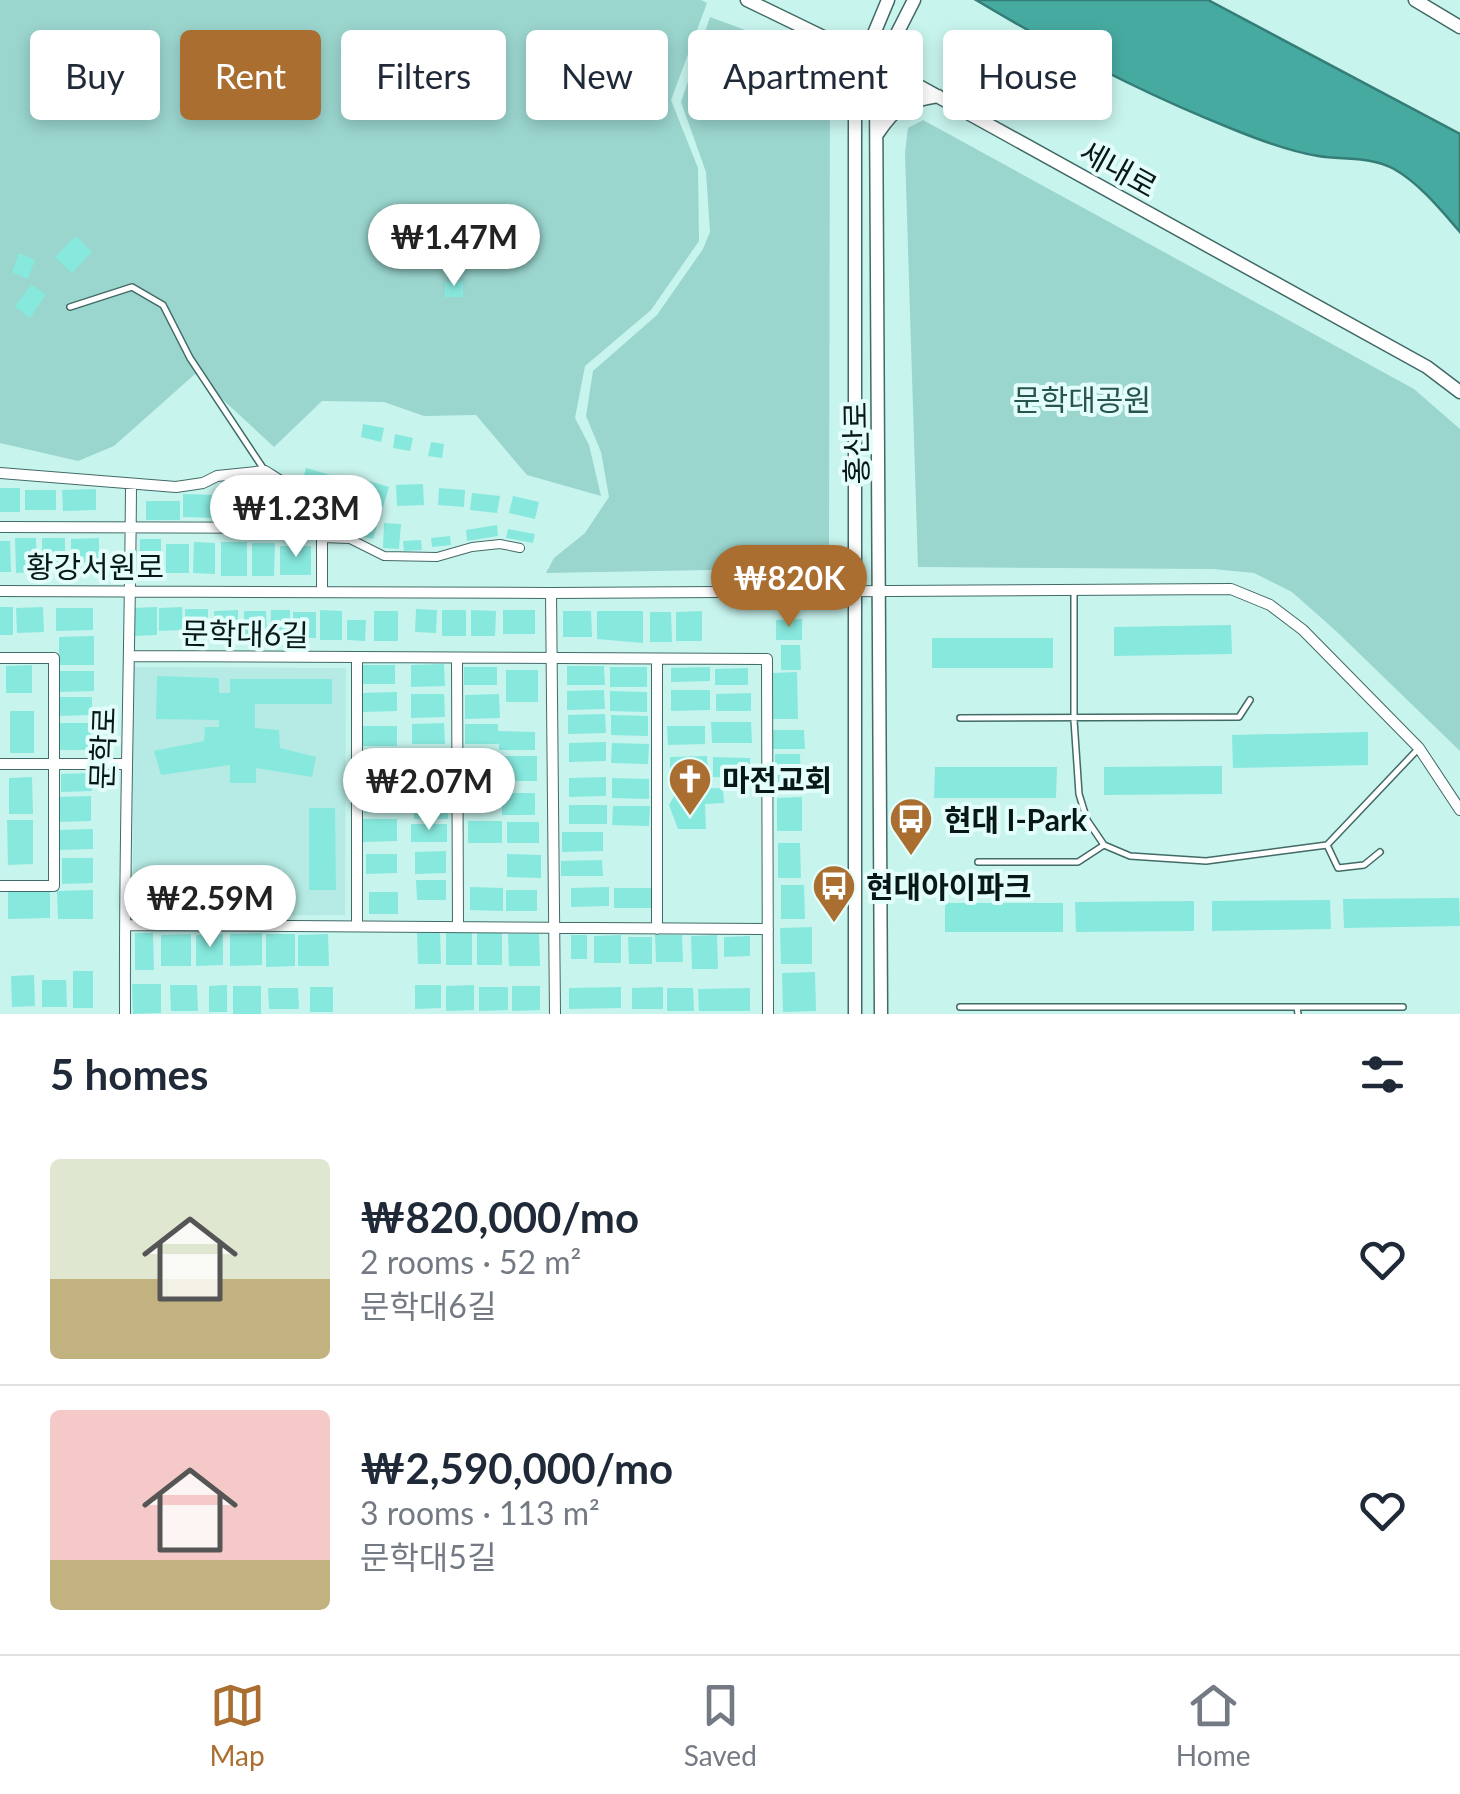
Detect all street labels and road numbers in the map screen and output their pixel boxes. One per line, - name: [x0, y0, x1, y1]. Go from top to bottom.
- street label: 세내로: [1074, 132, 1164, 204]
- street label: 홍산로: [836, 401, 874, 485]
- street label: 황강서원로: [26, 548, 164, 584]
- street label: 문학대6길: [181, 614, 309, 652]
- street label: 문학로: [83, 706, 121, 790]

